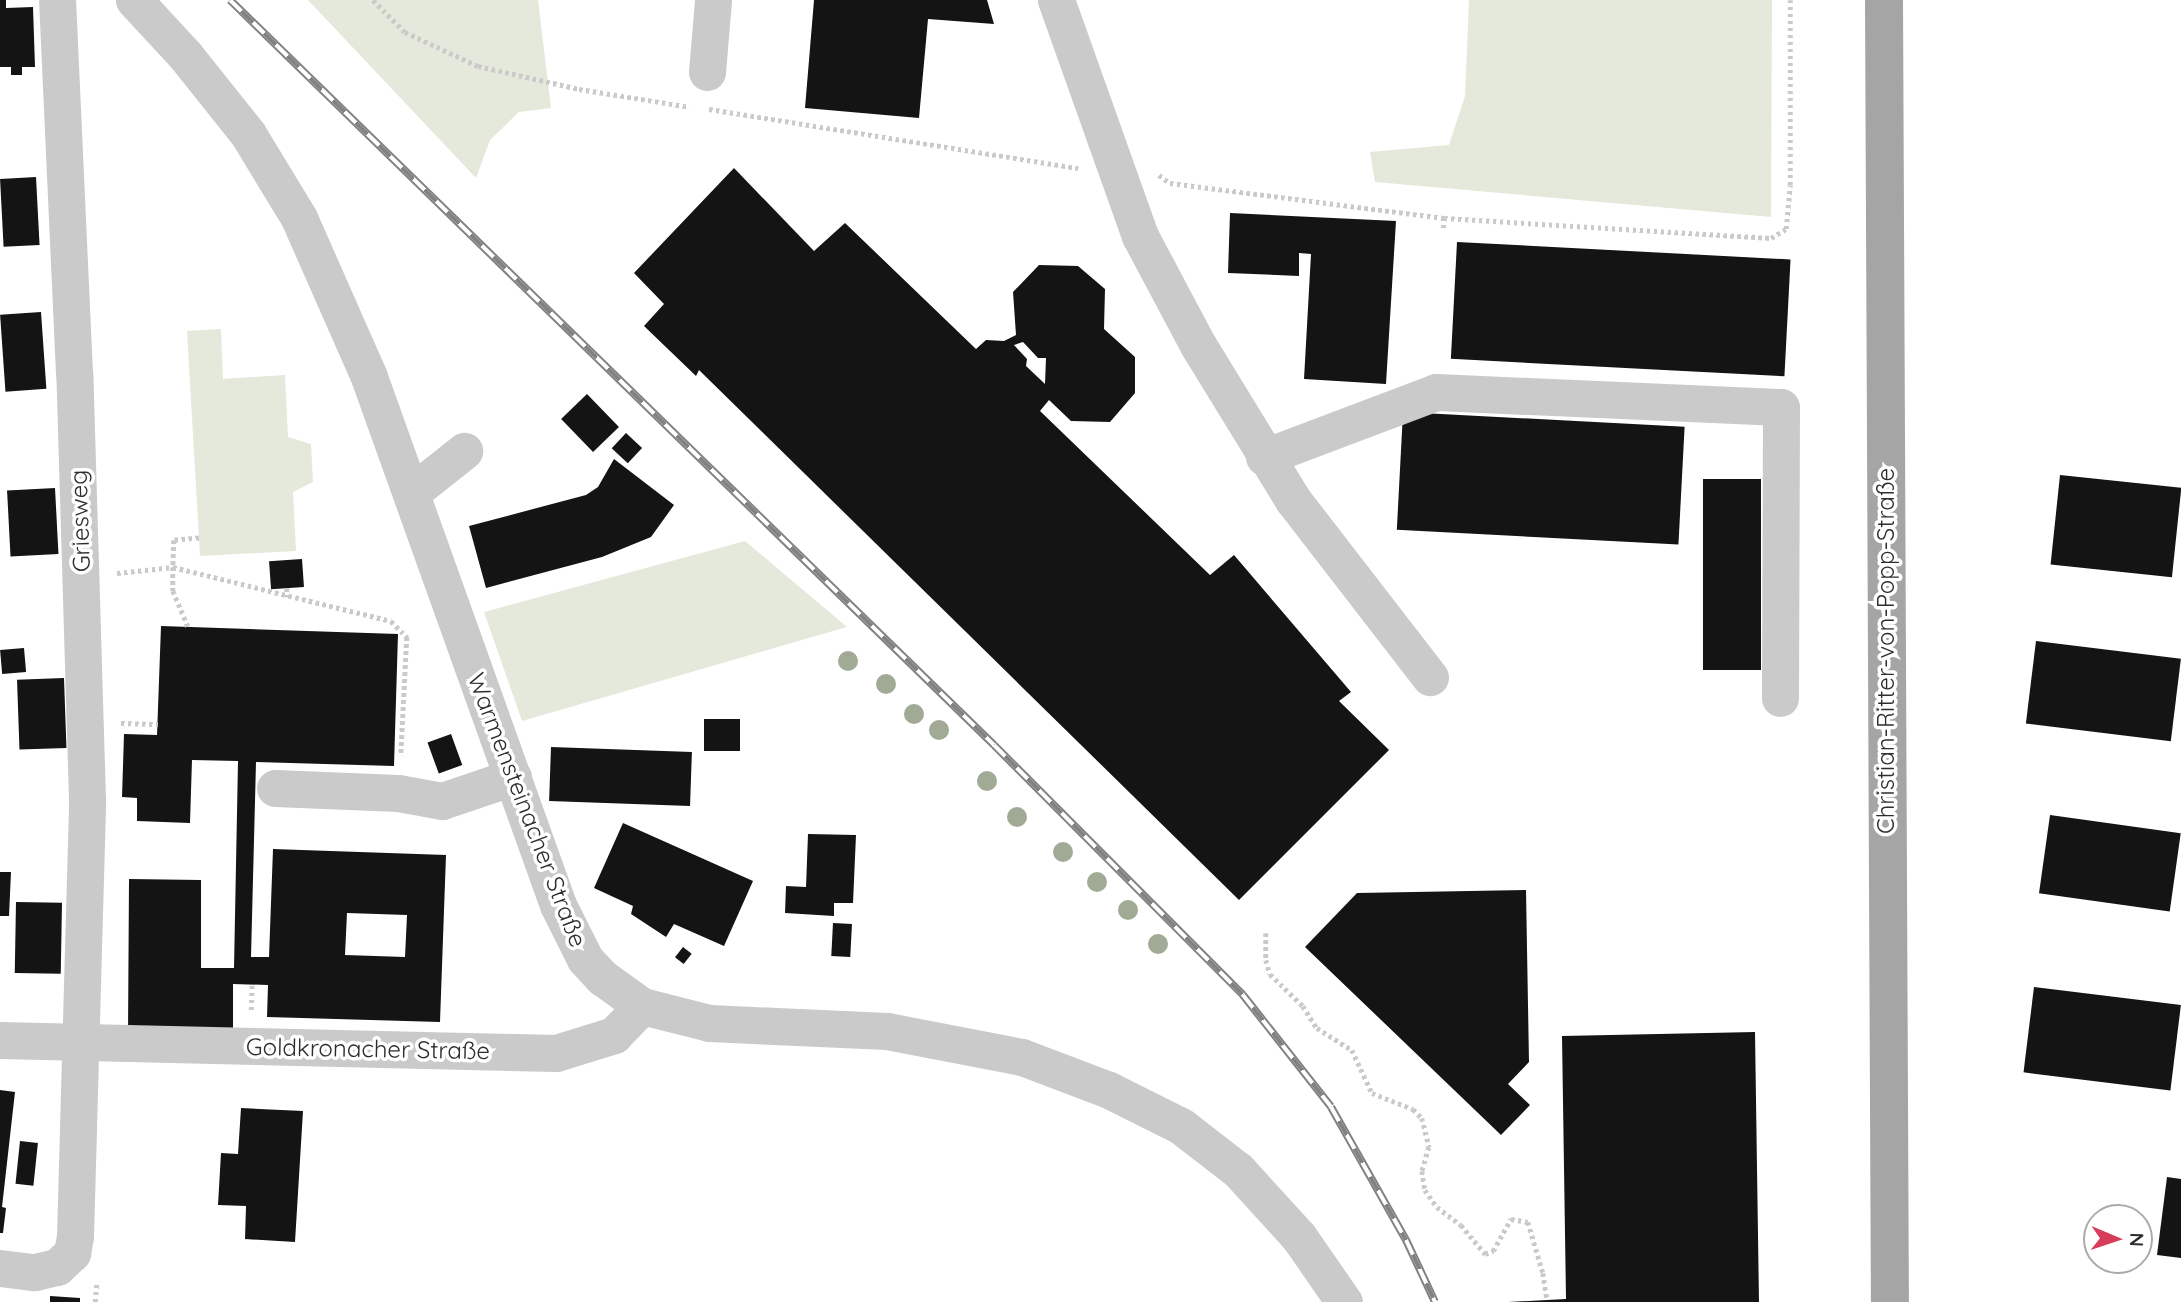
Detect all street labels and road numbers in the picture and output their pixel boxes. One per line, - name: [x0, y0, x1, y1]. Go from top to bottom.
- street label: Christian-Ritter-von-Popp-Straße: [1872, 468, 1900, 834]
- street label: Griesweg: [64, 469, 96, 573]
- street label: Warmensteinacher Straße: [461, 669, 593, 951]
- street label: Goldkronacher Straße: [246, 1032, 490, 1066]

